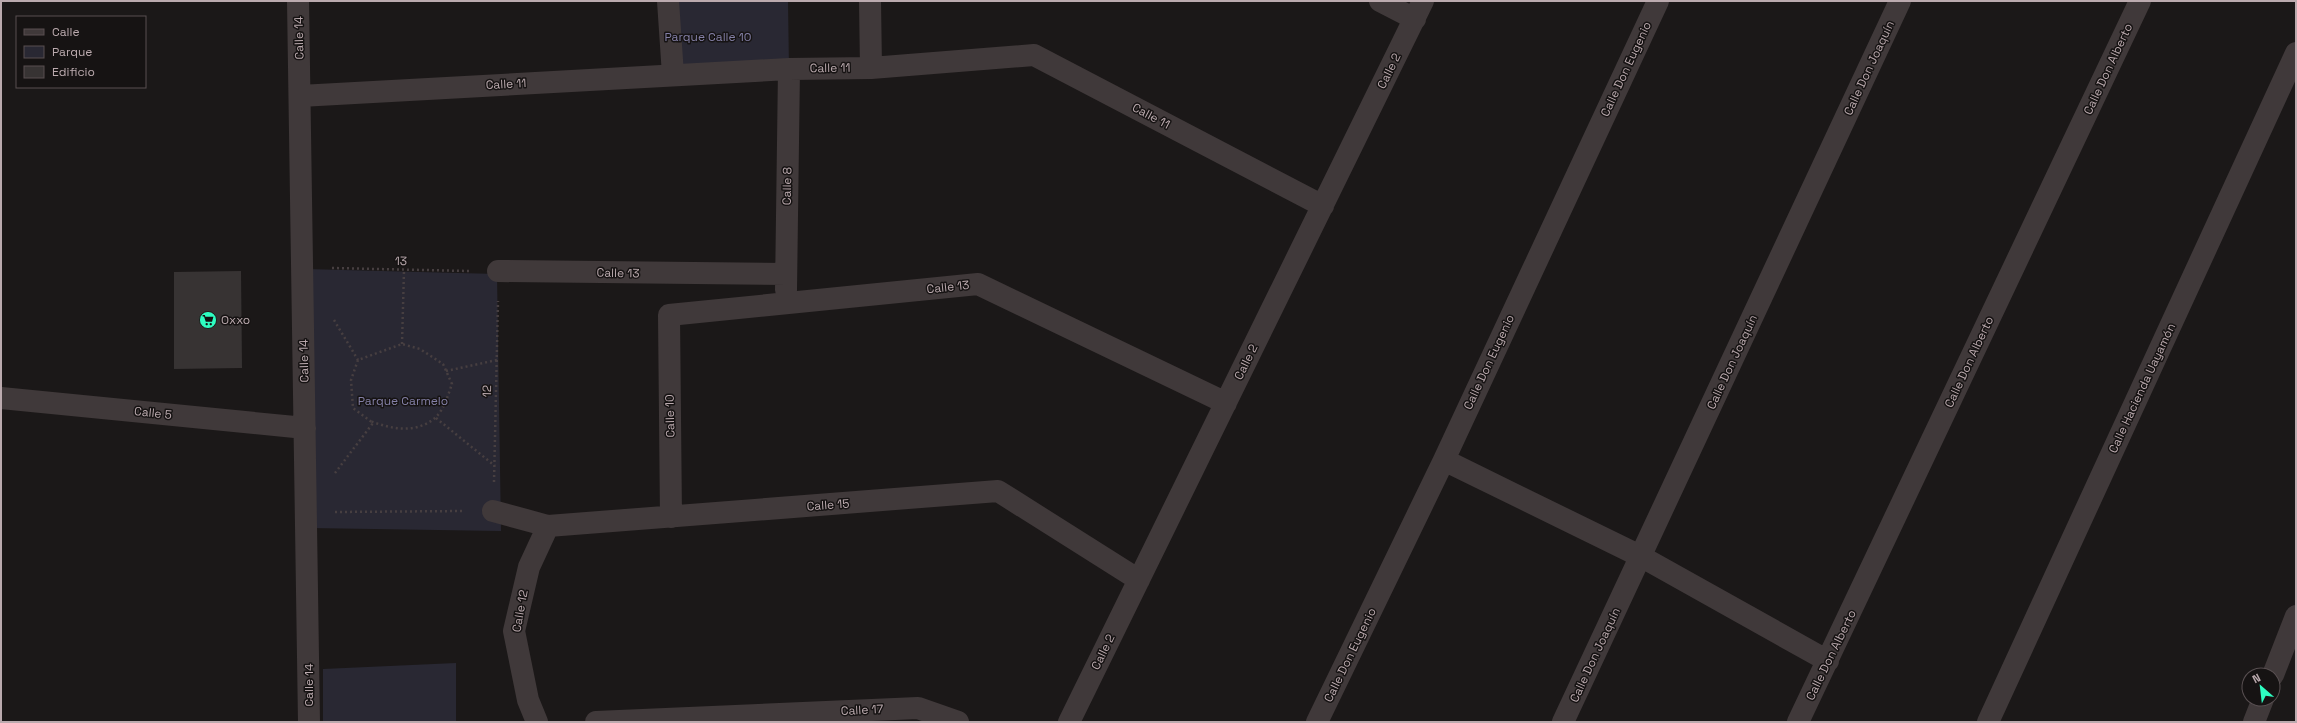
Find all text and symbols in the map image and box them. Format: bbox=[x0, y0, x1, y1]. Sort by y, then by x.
legend bbox=[16, 16, 146, 88]
street label: Calle 14 bbox=[291, 16, 307, 60]
street label: Calle Don Joaquín bbox=[1840, 18, 1898, 118]
street label: Calle Don Eugenio bbox=[1597, 19, 1655, 119]
street label: Calle Don Alberto bbox=[2080, 21, 2136, 117]
text: Calle bbox=[52, 24, 80, 40]
park label: Parque Calle 10 bbox=[665, 29, 751, 45]
text: Parque bbox=[52, 44, 92, 60]
street label: Calle 2 bbox=[1373, 50, 1405, 92]
street label: Calle 11 bbox=[810, 60, 850, 76]
text: Edificio bbox=[52, 64, 95, 80]
street label: Calle 11 bbox=[485, 75, 527, 93]
street label: Calle 11 bbox=[1129, 99, 1173, 133]
street label: Calle 8 bbox=[779, 167, 795, 205]
street label: 13 bbox=[395, 253, 407, 269]
street label: Calle 13 bbox=[596, 265, 640, 281]
street label: Calle 13 bbox=[926, 277, 970, 297]
supermarket icon: Oxxo bbox=[198, 310, 218, 330]
place label: Oxxo bbox=[221, 312, 250, 328]
street label: Calle Don Eugenio bbox=[1460, 312, 1518, 412]
street label: Calle Don Joaquín bbox=[1703, 312, 1761, 412]
street label: Calle Don Alberto bbox=[1941, 314, 1997, 410]
street label: Calle Hacienda Uayamón bbox=[2105, 320, 2179, 456]
street label: Calle 14 bbox=[296, 339, 312, 383]
street label: Calle 2 bbox=[1230, 341, 1262, 383]
street label: 12 bbox=[479, 385, 495, 397]
park label: Parque Carmelo bbox=[358, 393, 448, 409]
street label: Calle 10 bbox=[662, 394, 678, 438]
street label: Calle 5 bbox=[133, 403, 173, 423]
street label: Calle 15 bbox=[806, 496, 850, 514]
street label: Calle 12 bbox=[508, 588, 532, 634]
street label: Calle Don Eugenio bbox=[1320, 605, 1380, 705]
street label: Calle Don Joaquín bbox=[1566, 605, 1624, 705]
street label: Calle Don Alberto bbox=[1802, 607, 1860, 703]
street label: Calle 2 bbox=[1087, 631, 1119, 673]
street label: Calle 14 bbox=[301, 663, 317, 707]
north arrow bbox=[2241, 667, 2281, 707]
text: N bbox=[2250, 670, 2263, 686]
street label: Calle 17 bbox=[840, 701, 884, 719]

